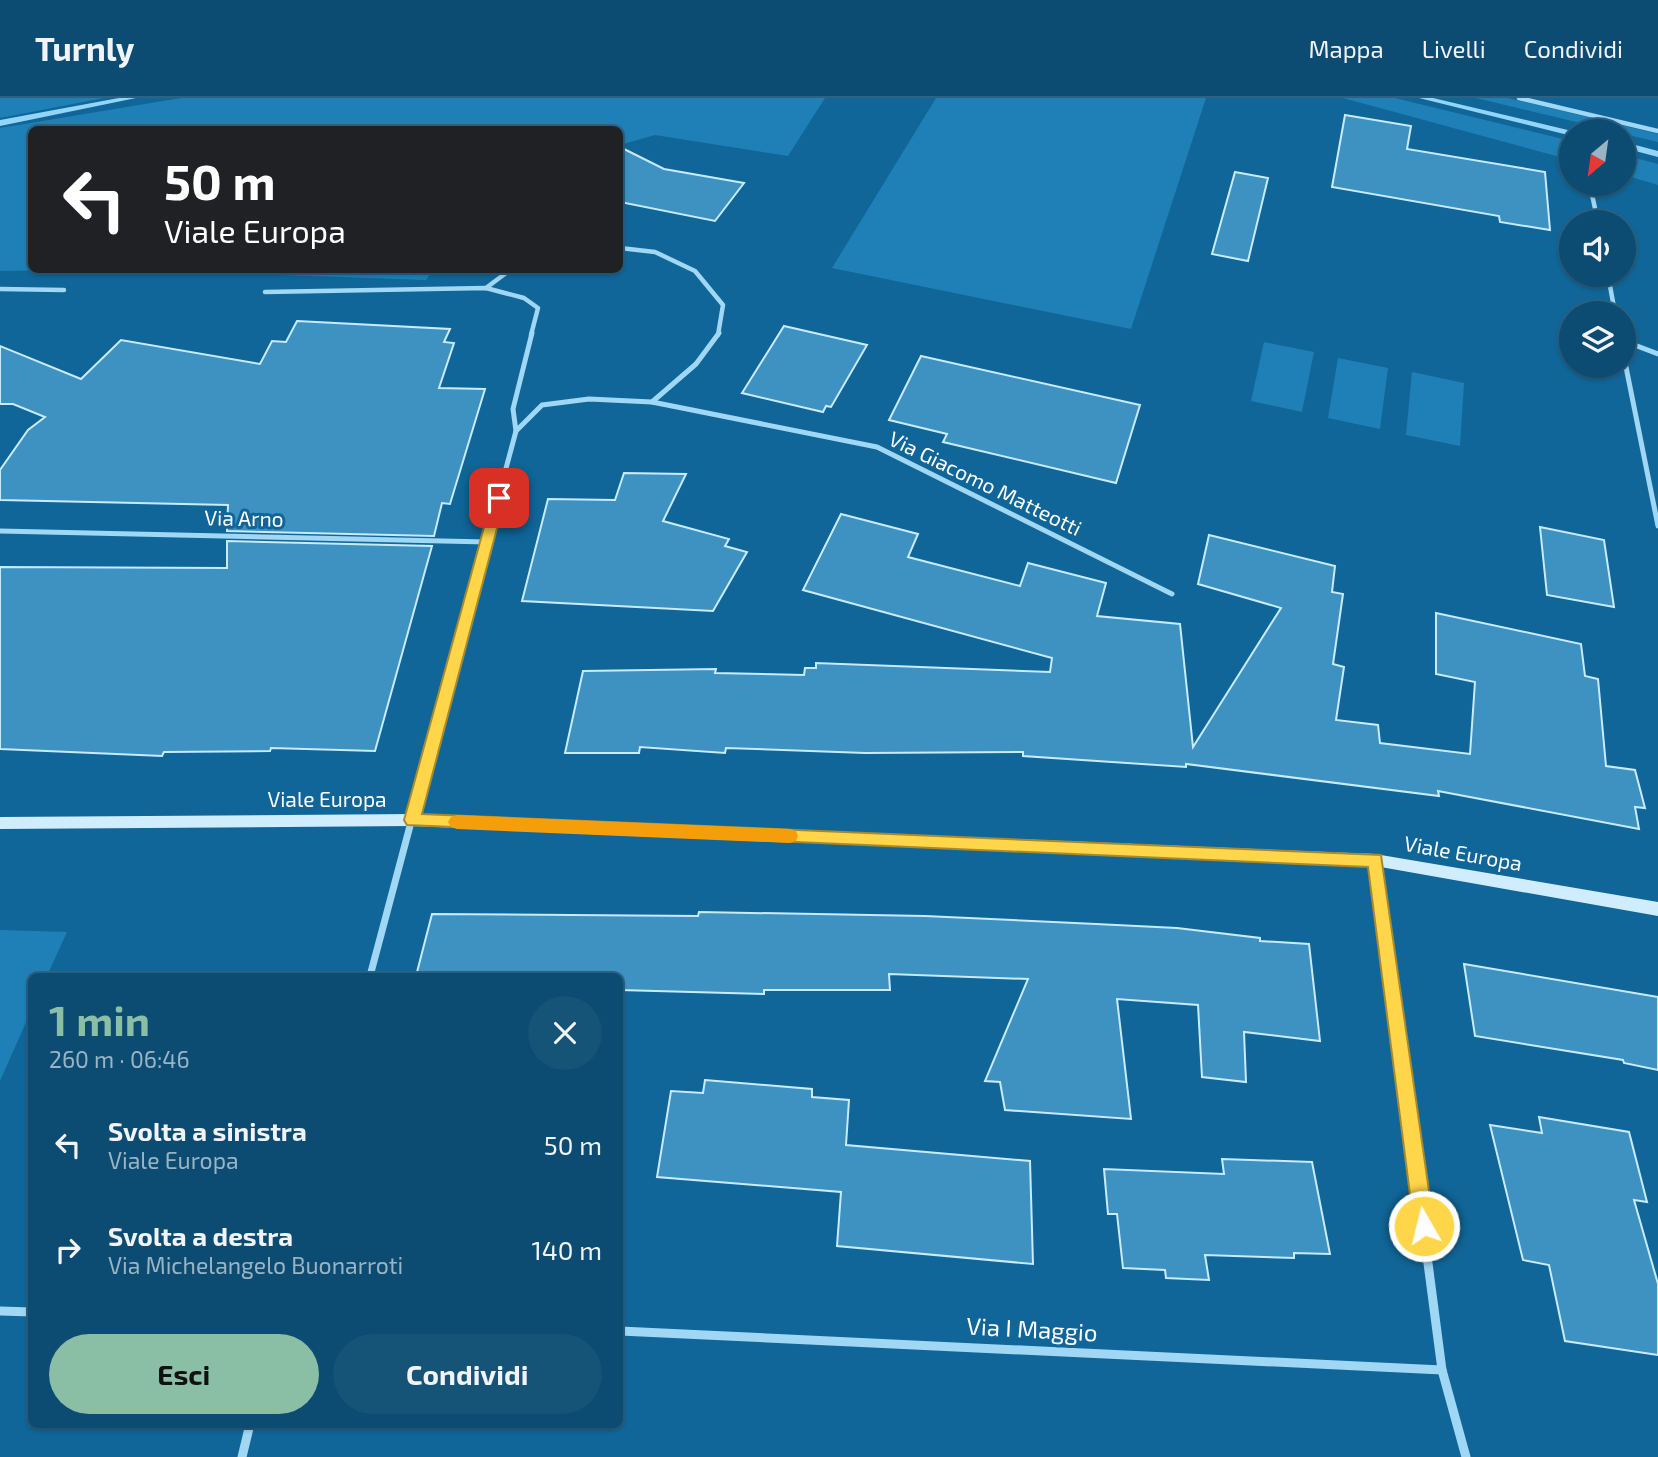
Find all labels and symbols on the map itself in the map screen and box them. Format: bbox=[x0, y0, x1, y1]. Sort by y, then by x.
north arrow bbox=[1559, 119, 1636, 196]
street label: Via Giacomo Matteotti bbox=[885, 425, 1086, 540]
pin bbox=[469, 468, 529, 528]
street label: Via Arno bbox=[204, 504, 284, 531]
street label: Viale Europa bbox=[267, 786, 387, 811]
street label: Viale Europa bbox=[1402, 830, 1524, 875]
position arrow bbox=[1387, 1189, 1461, 1263]
street label: Via I Maggio bbox=[966, 1311, 1098, 1346]

